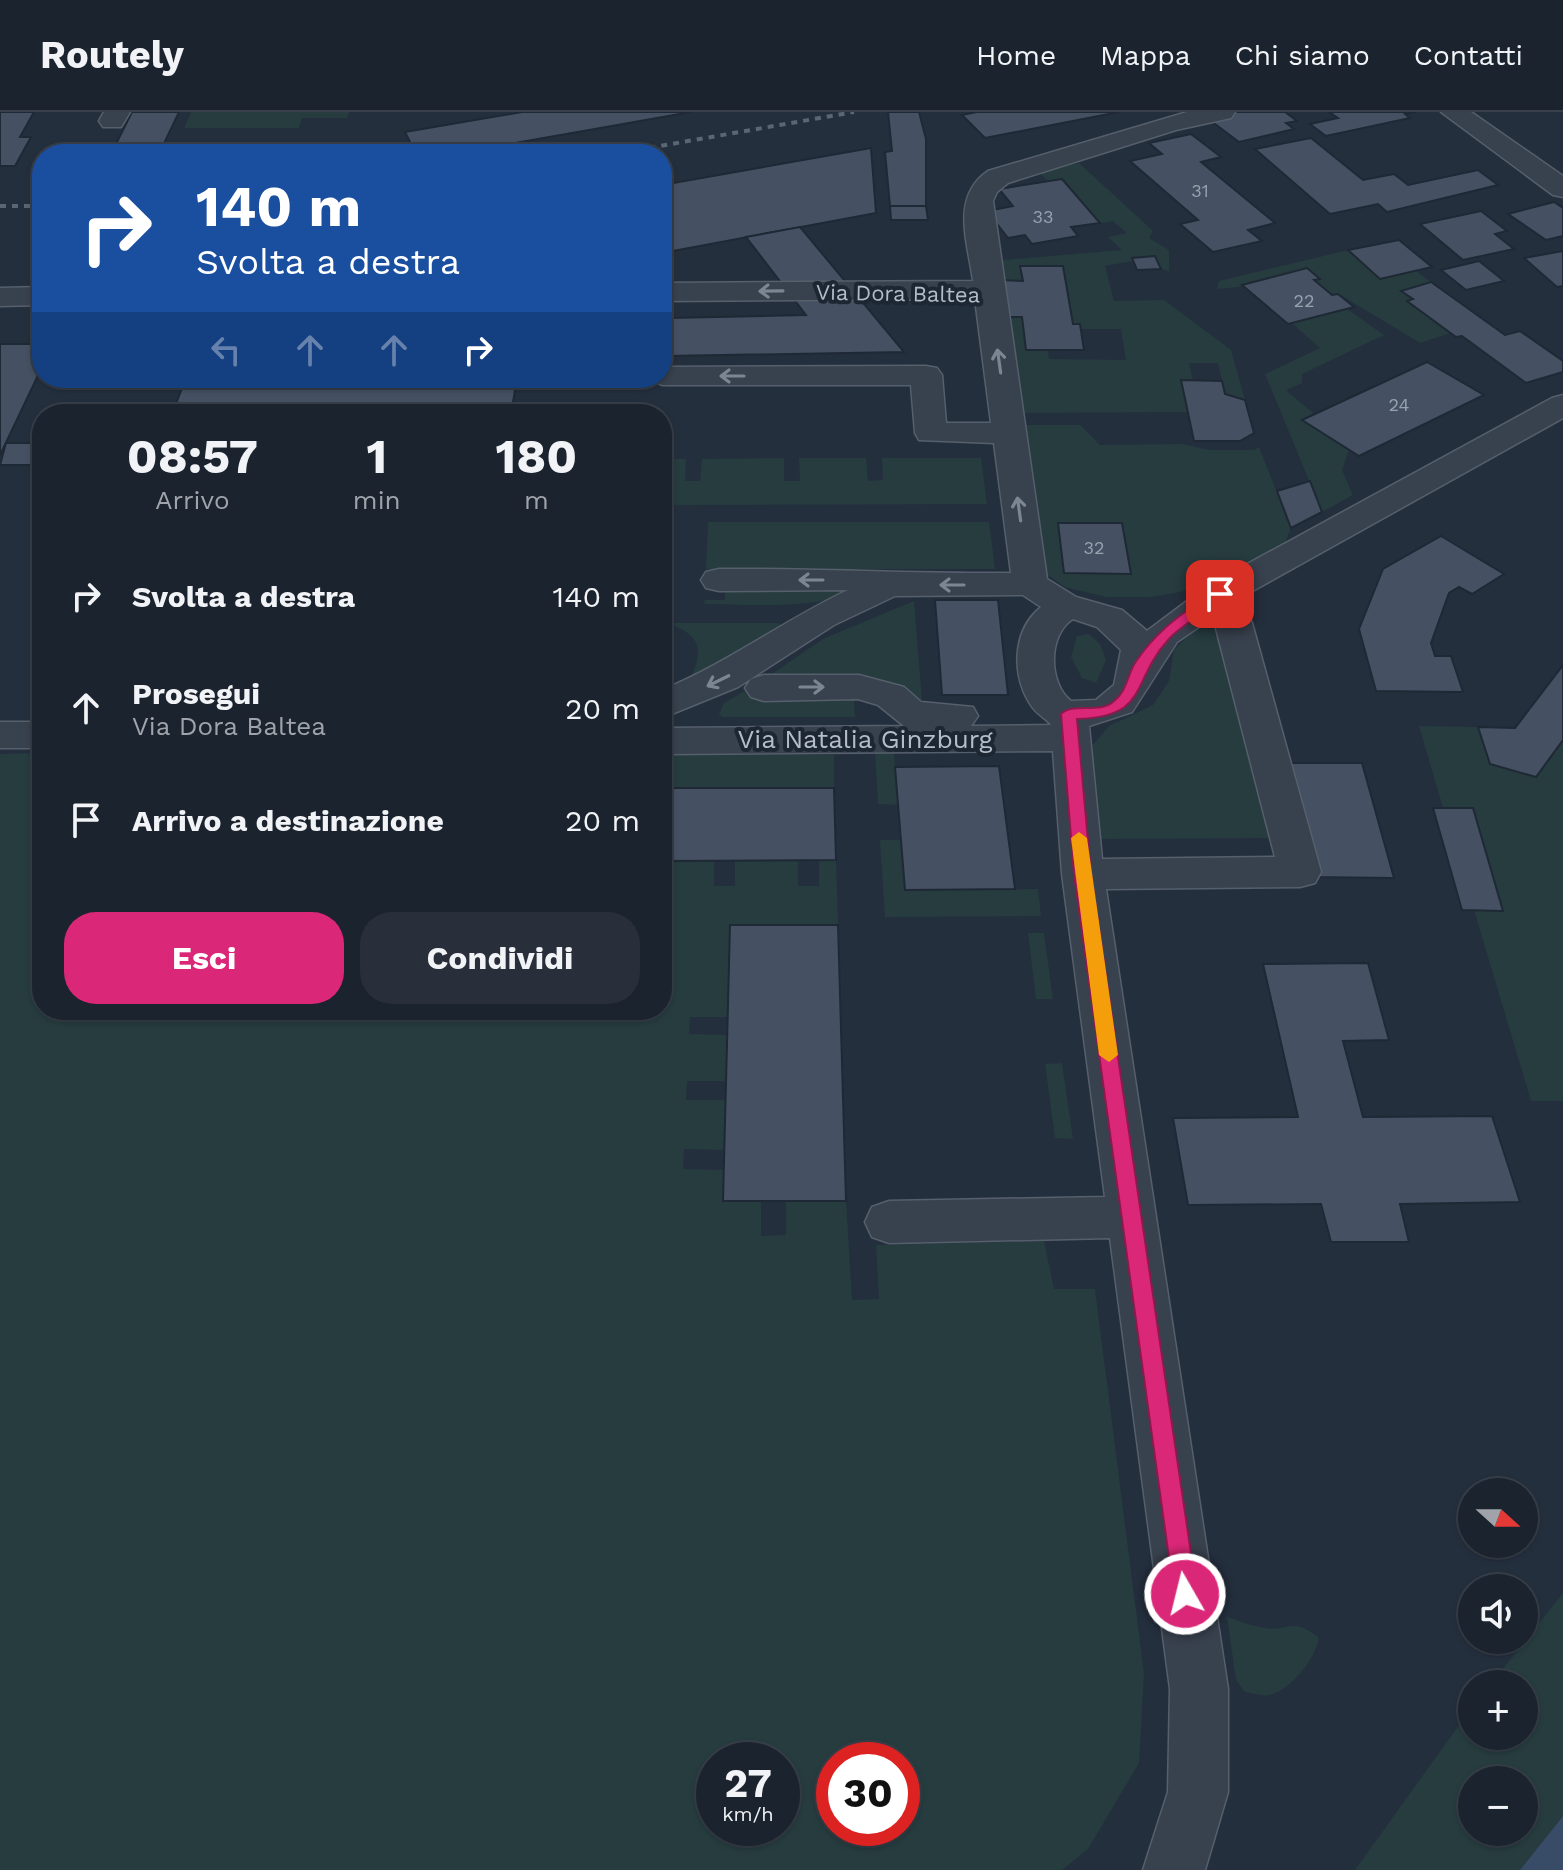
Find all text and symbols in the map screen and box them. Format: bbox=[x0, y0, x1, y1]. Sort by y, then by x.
text: Routely bbox=[40, 33, 184, 77]
text: Home bbox=[976, 39, 1056, 72]
text: Mappa bbox=[1100, 39, 1191, 72]
text: Chi siamo bbox=[1235, 39, 1370, 72]
text: Contatti bbox=[1414, 39, 1523, 72]
text: 140 m bbox=[196, 174, 361, 240]
icon: right bbox=[64, 176, 168, 280]
house number: 31 bbox=[1191, 180, 1209, 201]
house number: 33 bbox=[1033, 206, 1054, 227]
text: Svolta a destra bbox=[196, 241, 460, 283]
street label: Via Dora Baltea bbox=[816, 280, 980, 307]
one-way arrow bbox=[758, 283, 785, 299]
house number: 22 bbox=[1294, 290, 1315, 311]
icon: left bbox=[204, 328, 248, 372]
icon: ahead bbox=[288, 328, 332, 372]
icon: ahead bbox=[372, 328, 416, 372]
icon: right bbox=[456, 328, 500, 372]
one-way arrow bbox=[991, 349, 1006, 375]
one-way arrow bbox=[719, 368, 746, 384]
house number: 24 bbox=[1389, 394, 1409, 415]
text: 08:57 bbox=[127, 428, 258, 485]
text: 1 bbox=[366, 428, 387, 485]
text: 180 bbox=[495, 428, 577, 485]
text: Arrivo bbox=[155, 485, 230, 515]
text: min bbox=[353, 485, 401, 515]
text: m bbox=[524, 485, 549, 515]
one-way arrow bbox=[1012, 496, 1027, 523]
house number: 32 bbox=[1084, 537, 1105, 558]
pin bbox=[1186, 560, 1254, 628]
one-way arrow bbox=[798, 572, 825, 587]
icon: arrive bbox=[1198, 572, 1242, 616]
icon: right bbox=[64, 574, 108, 618]
one-way arrow bbox=[939, 577, 966, 593]
text: Svolta a destra bbox=[132, 579, 355, 614]
text: 140 m bbox=[552, 579, 640, 614]
one-way arrow bbox=[706, 674, 730, 689]
text: Prosegui bbox=[132, 676, 260, 711]
one-way arrow bbox=[798, 679, 825, 695]
icon: ahead bbox=[64, 686, 108, 730]
text: 20 m bbox=[565, 691, 640, 726]
text: Via Dora Baltea bbox=[132, 711, 326, 741]
street label: Via Natalia Ginzburg bbox=[737, 724, 993, 754]
icon: arrive bbox=[64, 798, 108, 842]
text: Arrivo a destinazione bbox=[132, 803, 444, 838]
text: 20 m bbox=[565, 803, 640, 838]
button: Esci bbox=[64, 912, 344, 1004]
button: Condividi bbox=[360, 912, 640, 1004]
north arrow bbox=[1458, 1478, 1538, 1558]
map controls bbox=[1458, 1478, 1538, 1846]
position arrow bbox=[1143, 1552, 1227, 1636]
button: sound bbox=[1458, 1574, 1538, 1654]
button: + bbox=[1458, 1670, 1538, 1750]
speed limit sign: 30 bbox=[816, 1742, 920, 1846]
text: 27 bbox=[724, 1760, 772, 1807]
button: − bbox=[1458, 1766, 1538, 1846]
text: km/h bbox=[722, 1802, 774, 1826]

